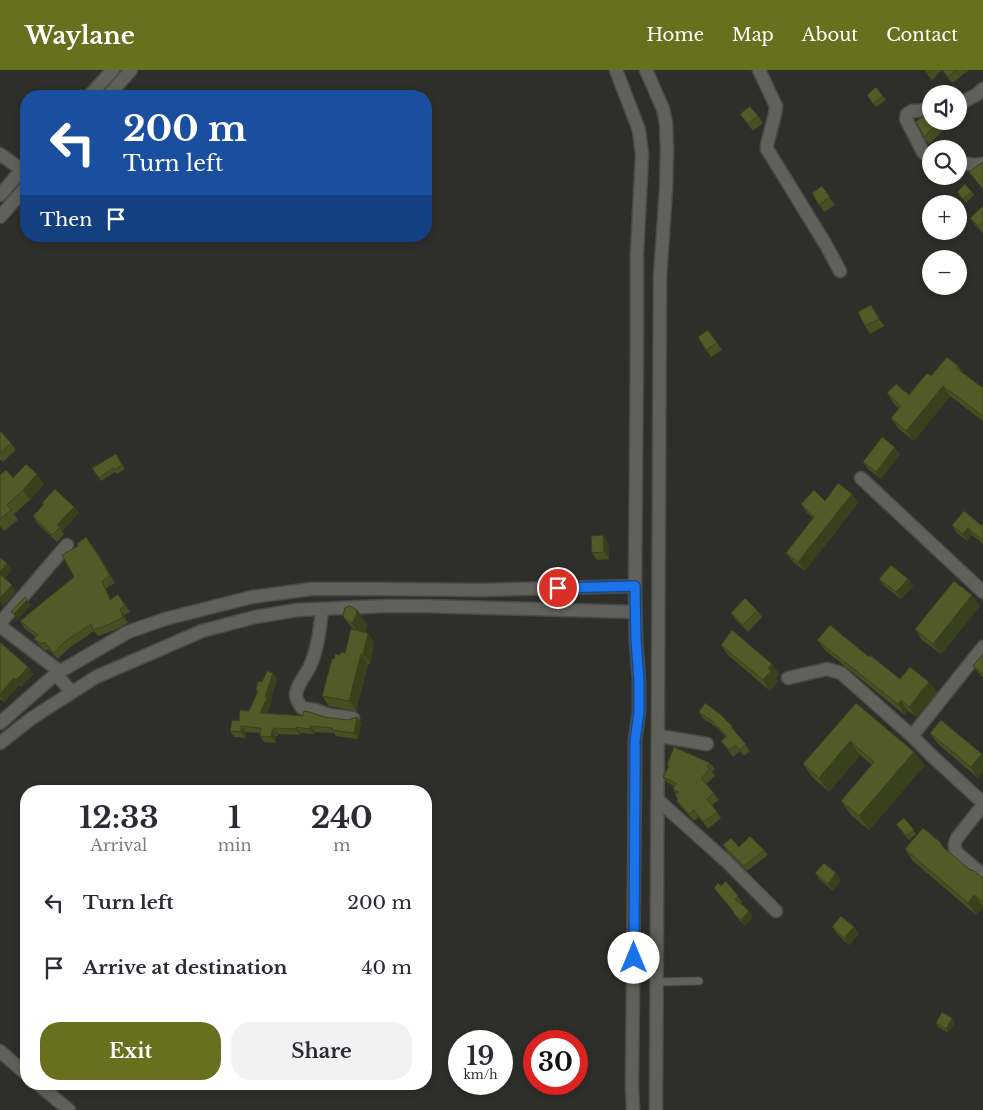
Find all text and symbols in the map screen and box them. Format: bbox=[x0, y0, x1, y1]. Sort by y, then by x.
text: Waylane bbox=[25, 21, 135, 50]
text: Home bbox=[646, 24, 704, 46]
text: Map bbox=[732, 24, 774, 46]
text: About bbox=[802, 24, 858, 46]
text: Contact bbox=[886, 24, 958, 46]
map controls bbox=[922, 85, 967, 295]
button: sound bbox=[922, 85, 967, 130]
text: 200 m bbox=[123, 107, 247, 150]
icon: left bbox=[40, 110, 105, 175]
button: search bbox=[922, 140, 967, 185]
text: Turn left bbox=[123, 150, 223, 177]
button: + bbox=[922, 195, 967, 240]
icon: arrive bbox=[102, 205, 130, 233]
text: Then bbox=[40, 208, 92, 231]
button: − bbox=[922, 250, 967, 295]
pin bbox=[537, 567, 579, 609]
icon: arrive bbox=[544, 574, 572, 602]
text: 12:33 bbox=[79, 799, 159, 836]
text: 1 bbox=[228, 799, 241, 836]
text: 240 bbox=[311, 799, 373, 836]
text: Arrival bbox=[91, 835, 147, 855]
text: min bbox=[218, 835, 251, 855]
text: m bbox=[333, 835, 350, 855]
icon: left bbox=[40, 889, 68, 917]
text: Turn left bbox=[83, 891, 174, 914]
text: 200 m bbox=[347, 891, 412, 914]
position arrow bbox=[607, 931, 659, 983]
icon: arrive bbox=[40, 954, 68, 982]
text: Arrive at destination bbox=[83, 956, 287, 979]
text: 40 m bbox=[361, 956, 412, 979]
button: Exit bbox=[40, 1022, 221, 1080]
button: Share bbox=[231, 1022, 412, 1080]
speed limit sign: 30 bbox=[523, 1030, 588, 1095]
text: 19 bbox=[467, 1041, 494, 1072]
text: km/h bbox=[463, 1067, 498, 1082]

